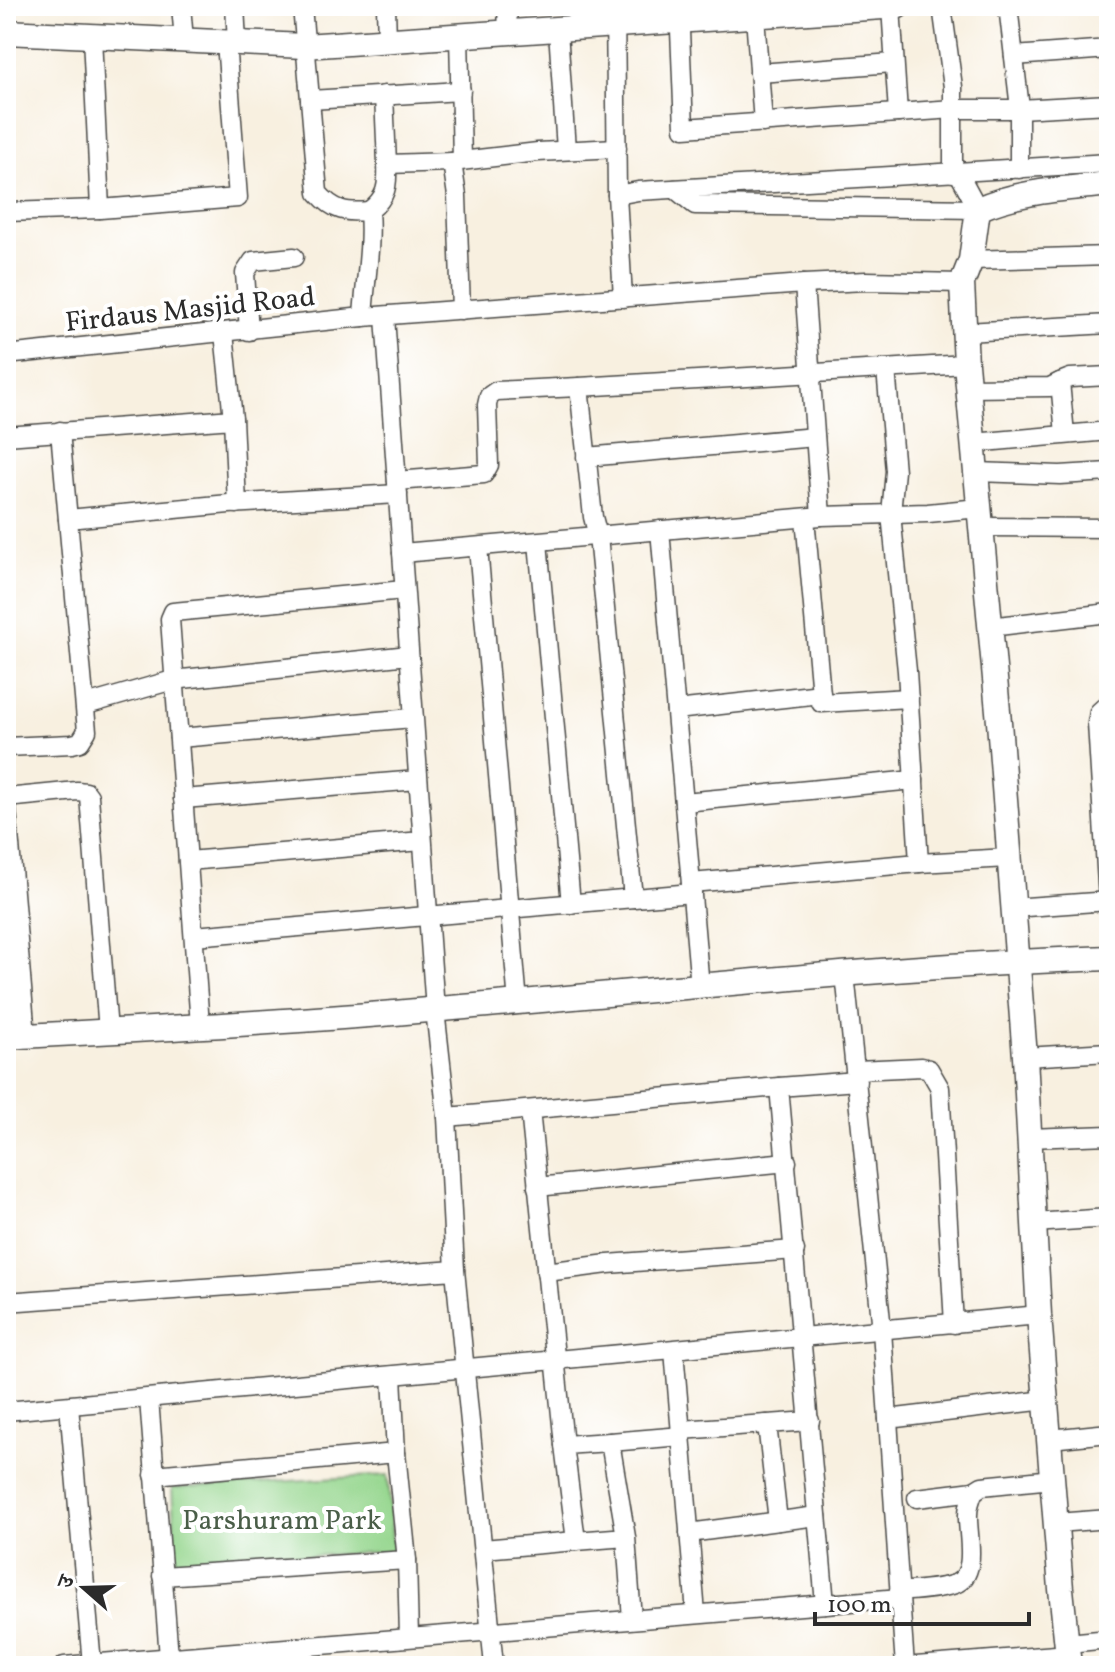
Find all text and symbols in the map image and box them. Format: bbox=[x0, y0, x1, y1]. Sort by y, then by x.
street label: Firdaus Masjid Road bbox=[63, 278, 317, 343]
park label: Parshuram Park bbox=[182, 1502, 382, 1541]
north arrow bbox=[44, 1548, 124, 1628]
text: उ bbox=[50, 1570, 85, 1594]
scale bar bbox=[815, 1576, 1029, 1626]
text: 100 m bbox=[827, 1589, 892, 1623]

